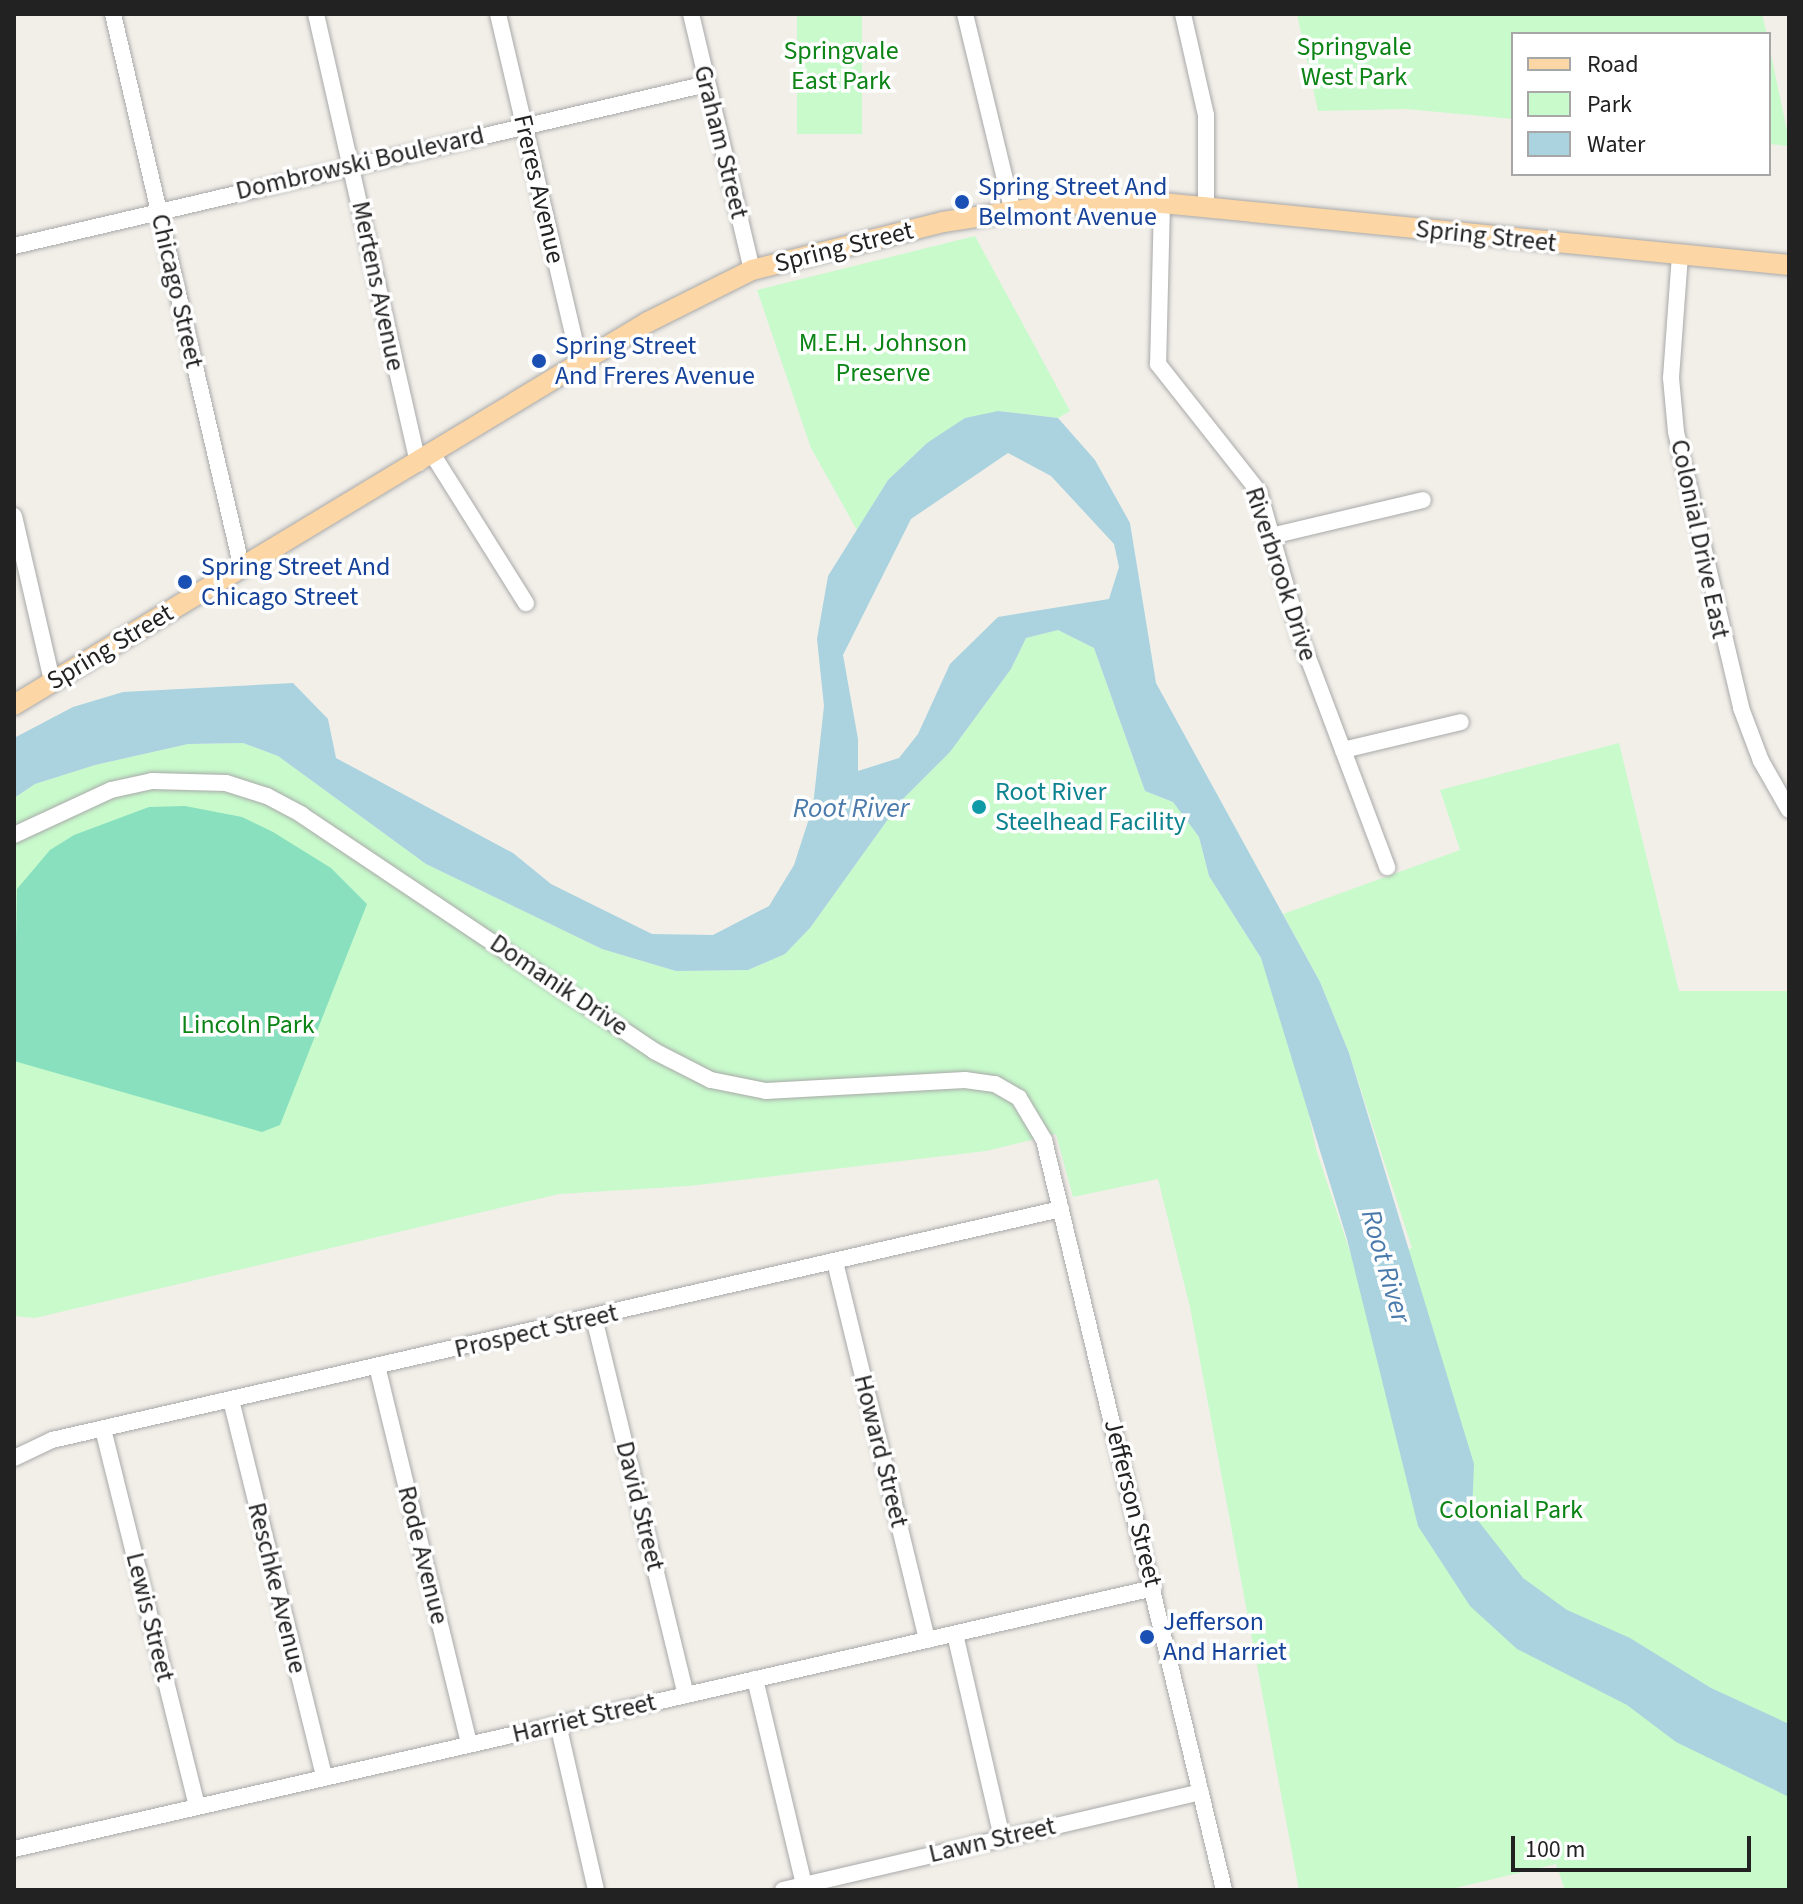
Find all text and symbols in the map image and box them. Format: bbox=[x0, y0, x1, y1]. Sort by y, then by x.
park label: Springvale West Park bbox=[1296, 31, 1412, 92]
legend bbox=[1511, 32, 1771, 176]
park label: Springvale East Park bbox=[783, 35, 899, 96]
text: Road bbox=[1587, 47, 1639, 82]
street label: Graham Street bbox=[687, 62, 755, 222]
text: Park bbox=[1587, 87, 1632, 122]
street label: Freres Avenue bbox=[507, 112, 571, 266]
street label: Dombrowski Boulevard bbox=[233, 119, 487, 207]
text: Water bbox=[1587, 127, 1645, 162]
place label: Spring Street And Belmont Avenue bbox=[978, 171, 1167, 232]
marker: Spring Street And Belmont Avenue bbox=[953, 193, 971, 211]
street label: Mertens Avenue bbox=[345, 198, 411, 374]
street label: Chicago Street bbox=[144, 211, 210, 371]
street label: Spring Street bbox=[1414, 213, 1558, 259]
street label: Spring Street bbox=[772, 215, 916, 279]
park label: M.E.H. Johnson Preserve bbox=[799, 327, 967, 388]
place label: Spring Street And Freres Avenue bbox=[555, 330, 755, 392]
marker: Spring Street And Freres Avenue bbox=[530, 352, 548, 370]
street label: Colonial Drive East bbox=[1664, 437, 1736, 641]
street label: Riverbrook Drive bbox=[1238, 483, 1324, 665]
place label: Spring Street And Chicago Street bbox=[201, 551, 390, 612]
marker: Spring Street And Chicago Street bbox=[176, 573, 194, 591]
street label: Spring Street bbox=[41, 597, 179, 697]
place label: Root River Steelhead Facility bbox=[995, 776, 1186, 838]
water label: Root River bbox=[793, 791, 909, 825]
marker: Root River Steelhead Facility bbox=[970, 798, 988, 816]
street label: Domanik Drive bbox=[484, 927, 634, 1043]
park label: Lincoln Park bbox=[181, 1009, 315, 1041]
water label: Root River bbox=[1354, 1205, 1418, 1327]
street label: Prospect Street bbox=[451, 1297, 621, 1365]
street label: Howard Street bbox=[847, 1372, 915, 1530]
street label: Jefferson Street bbox=[1097, 1416, 1169, 1590]
street label: David Street bbox=[609, 1438, 671, 1574]
street label: Rode Avenue bbox=[391, 1483, 455, 1627]
park label: Colonial Park bbox=[1439, 1494, 1583, 1526]
street label: Reschke Avenue bbox=[241, 1499, 313, 1677]
street label: Lewis Street bbox=[119, 1549, 181, 1685]
place label: Jefferson And Harriet bbox=[1163, 1606, 1287, 1668]
marker: Jefferson And Harriet bbox=[1138, 1628, 1156, 1646]
street label: Harriet Street bbox=[509, 1686, 659, 1750]
street label: Lawn Street bbox=[926, 1810, 1058, 1870]
scale bar bbox=[1515, 1820, 1755, 1870]
text: 100 m bbox=[1525, 1832, 1585, 1867]

